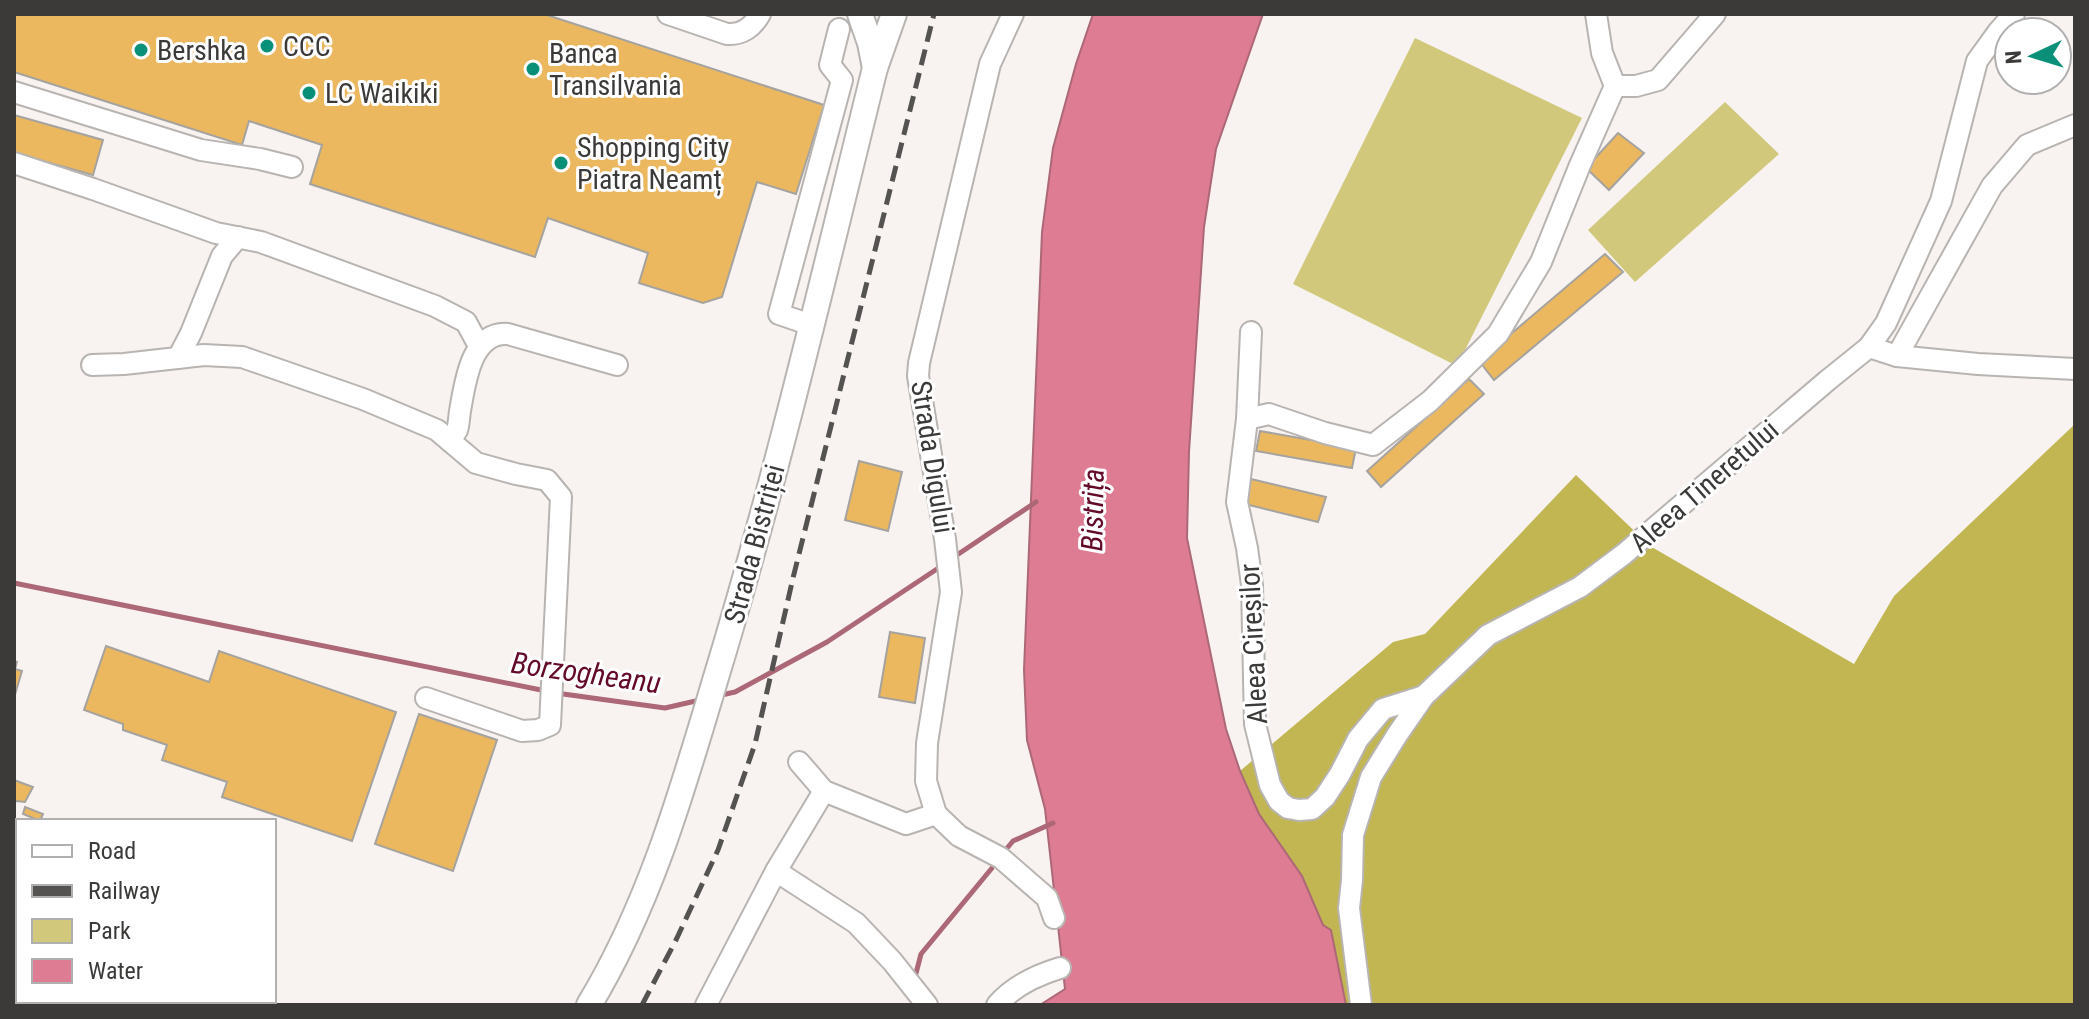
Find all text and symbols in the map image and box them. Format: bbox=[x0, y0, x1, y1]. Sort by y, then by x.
north arrow bbox=[1993, 16, 2073, 96]
place label: CCC bbox=[283, 30, 331, 63]
place label: Bershka bbox=[157, 34, 246, 67]
marker: CCC bbox=[258, 37, 276, 55]
place label: Banca Transilvania bbox=[549, 37, 682, 102]
marker: Bershka bbox=[132, 41, 150, 59]
text: N bbox=[2001, 50, 2026, 65]
marker: Banca Transilvania bbox=[524, 60, 542, 78]
place label: LC Waikiki bbox=[325, 77, 439, 110]
marker: LC Waikiki bbox=[300, 84, 318, 102]
place label: Shopping City Piatra Neamț bbox=[577, 131, 730, 196]
marker: Shopping City Piatra Neamț bbox=[552, 154, 570, 172]
street label: Strada Digului bbox=[904, 378, 961, 536]
street label: Aleea Tineretului bbox=[1624, 413, 1785, 560]
street label: Strada Bistriței bbox=[717, 461, 792, 627]
water label: Bistrița bbox=[1074, 468, 1112, 552]
street label: Aleea Cireșilor bbox=[1233, 563, 1274, 725]
water label: Borzogheanu bbox=[509, 645, 663, 700]
legend bbox=[16, 819, 276, 1003]
text: Road bbox=[88, 837, 136, 865]
text: Railway bbox=[88, 877, 160, 905]
text: Park bbox=[88, 917, 131, 945]
text: Water bbox=[88, 957, 143, 985]

